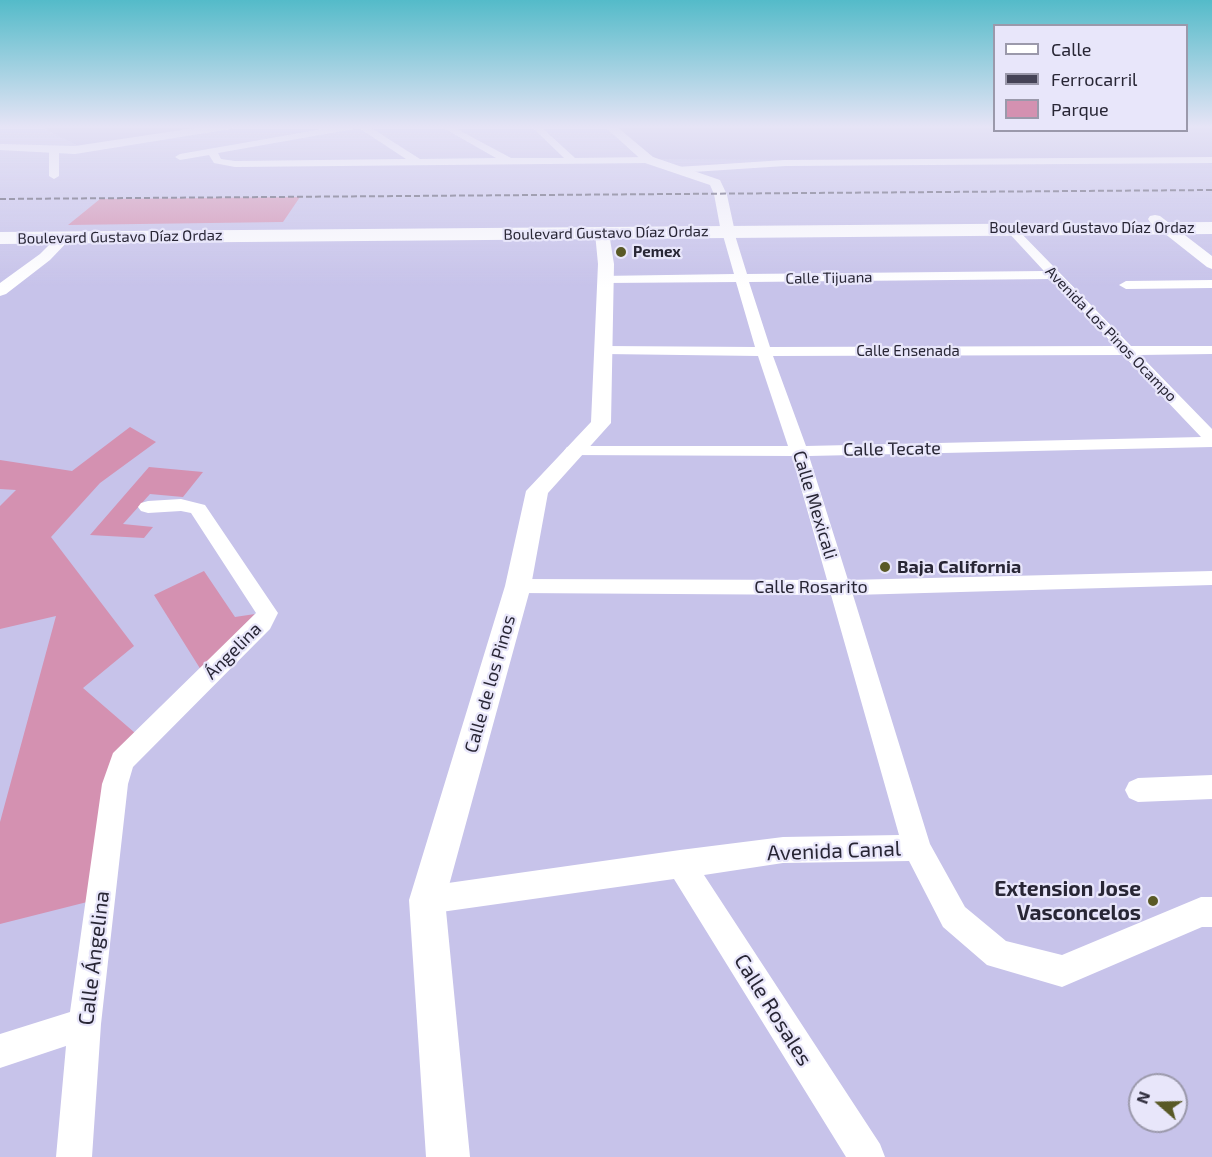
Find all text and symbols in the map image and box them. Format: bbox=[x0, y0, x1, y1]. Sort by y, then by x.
legend bbox=[993, 24, 1188, 132]
text: Calle bbox=[1051, 38, 1092, 60]
text: Ferrocarril bbox=[1051, 68, 1137, 90]
text: Parque bbox=[1051, 98, 1109, 120]
street label: Boulevard Gustavo Díaz Ordaz bbox=[989, 219, 1195, 237]
street label: Boulevard Gustavo Díaz Ordaz bbox=[503, 222, 709, 244]
street label: Boulevard Gustavo Díaz Ordaz bbox=[17, 226, 223, 248]
place label: Pemex bbox=[633, 243, 681, 261]
marker: Pemex bbox=[614, 245, 628, 259]
street label: Avenida Los Pinos Ocampo bbox=[1042, 262, 1180, 406]
street label: Calle Tijuana bbox=[785, 268, 873, 288]
street label: Calle Ensenada bbox=[856, 342, 960, 360]
street label: Calle Tecate bbox=[843, 437, 941, 461]
street label: Calle Mexicali bbox=[788, 448, 842, 562]
place label: Baja California bbox=[897, 556, 1021, 578]
marker: Baja California bbox=[878, 560, 892, 574]
street label: Calle Rosarito bbox=[754, 576, 868, 598]
street label: Calle de los Pinos bbox=[460, 613, 520, 755]
street label: Ángelina bbox=[200, 618, 266, 684]
street label: Avenida Canal bbox=[767, 836, 901, 866]
place label: Extension Jose Vasconcelos bbox=[994, 876, 1141, 926]
street label: Calle Ángelina bbox=[73, 889, 115, 1027]
marker: Extension Jose Vasconcelos bbox=[1146, 894, 1160, 908]
street label: Calle Rosales bbox=[729, 949, 817, 1071]
north arrow bbox=[1128, 1073, 1188, 1133]
text: N bbox=[1132, 1089, 1153, 1106]

